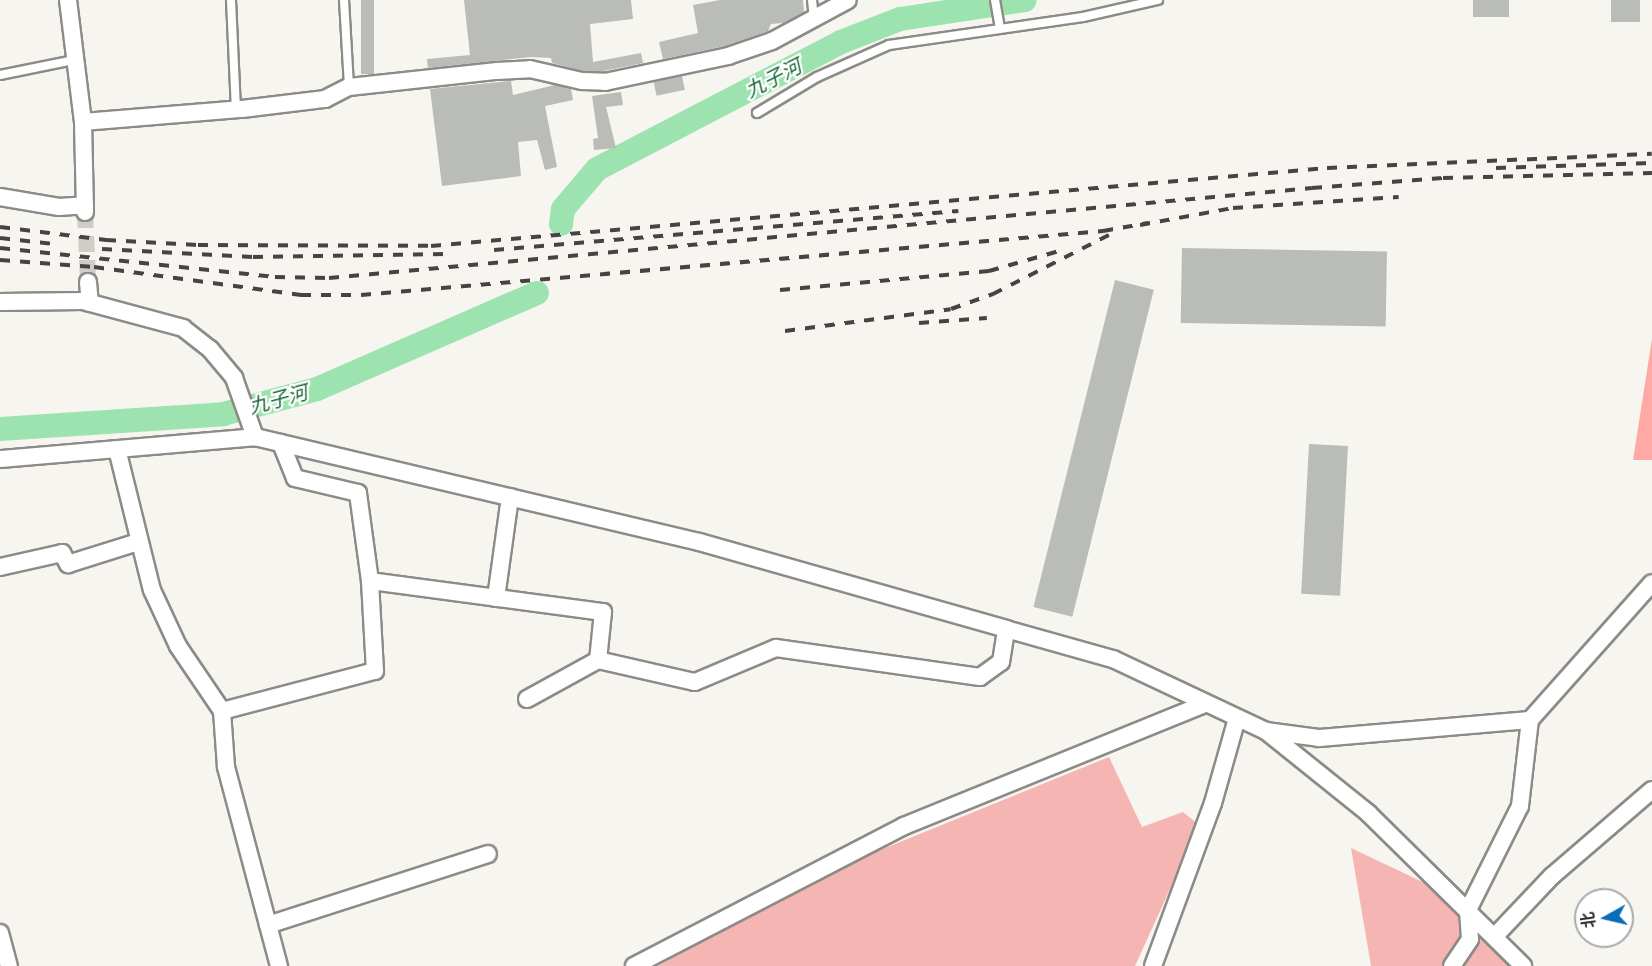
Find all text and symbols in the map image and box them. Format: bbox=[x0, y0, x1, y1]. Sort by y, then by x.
water label: 九子河 bbox=[741, 54, 805, 102]
water label: 九子河 bbox=[246, 380, 310, 418]
north arrow bbox=[1574, 888, 1634, 948]
text: 北 bbox=[1576, 911, 1600, 930]

